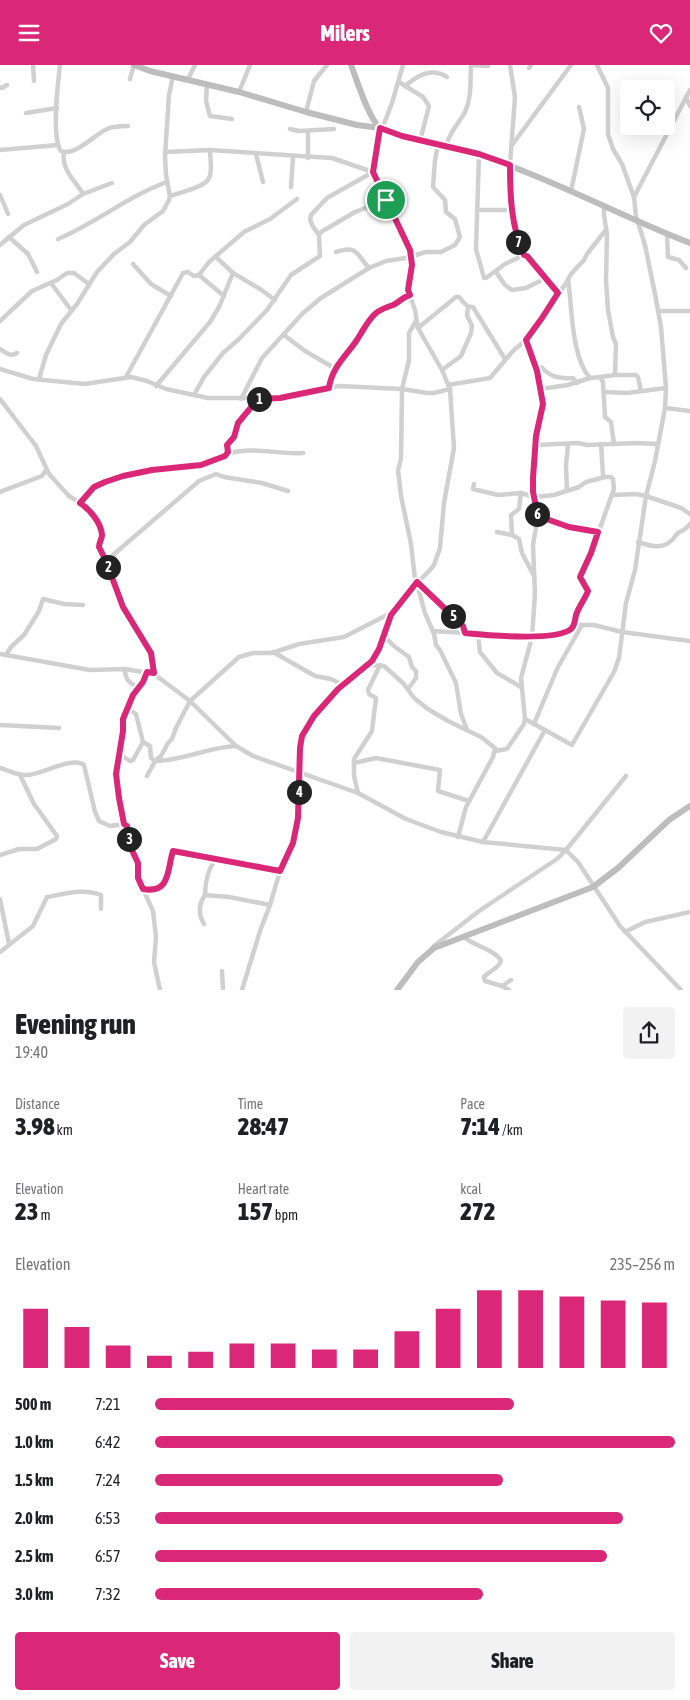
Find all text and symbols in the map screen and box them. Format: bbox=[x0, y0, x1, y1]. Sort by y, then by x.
icon: menu bbox=[15, 19, 43, 47]
icon: heart bbox=[647, 19, 675, 47]
text: Milers bbox=[320, 20, 370, 46]
map controls bbox=[620, 80, 675, 135]
button: locate bbox=[620, 80, 675, 135]
pin bbox=[365, 179, 407, 221]
icon: arrive bbox=[372, 186, 400, 214]
pin: 7 bbox=[506, 229, 530, 255]
text: 7 bbox=[515, 234, 522, 250]
pin: 1 bbox=[246, 387, 272, 411]
text: 1 bbox=[256, 391, 263, 407]
pin: 6 bbox=[524, 501, 550, 527]
text: 6 bbox=[534, 506, 541, 522]
pin: 2 bbox=[96, 555, 120, 579]
text: 2 bbox=[105, 559, 112, 575]
pin: 5 bbox=[440, 603, 466, 629]
text: 5 bbox=[450, 608, 457, 624]
pin: 4 bbox=[286, 779, 312, 805]
text: 4 bbox=[296, 784, 303, 800]
pin: 3 bbox=[116, 827, 142, 851]
text: 3 bbox=[126, 831, 133, 847]
button: share bbox=[623, 1007, 675, 1059]
text: Evening run bbox=[15, 1008, 136, 1040]
text: 19:40 bbox=[15, 1043, 48, 1061]
text: Distance bbox=[15, 1096, 60, 1112]
text: Time bbox=[238, 1096, 263, 1112]
text: Pace bbox=[460, 1096, 485, 1112]
text: 3.98 bbox=[15, 1112, 55, 1140]
text: 28:47 bbox=[238, 1112, 289, 1140]
text: 7:14 bbox=[460, 1112, 500, 1140]
text: km bbox=[55, 1122, 73, 1138]
text: /km bbox=[500, 1122, 523, 1138]
text: Elevation bbox=[15, 1181, 64, 1197]
text: Heart rate bbox=[238, 1181, 289, 1197]
text: kcal bbox=[460, 1181, 482, 1197]
text: 23 bbox=[15, 1197, 39, 1225]
text: 157 bbox=[238, 1197, 273, 1225]
text: 272 bbox=[460, 1197, 496, 1225]
text: m bbox=[39, 1207, 51, 1223]
text: bpm bbox=[273, 1207, 298, 1223]
text: Elevation bbox=[15, 1255, 70, 1273]
text: 235–256 m bbox=[610, 1255, 675, 1273]
text: 500 m bbox=[15, 1395, 51, 1413]
text: 7:21 bbox=[95, 1395, 120, 1413]
text: 1.0 km bbox=[15, 1433, 54, 1451]
text: 6:42 bbox=[95, 1433, 120, 1451]
text: 1.5 km bbox=[15, 1471, 54, 1489]
text: 7:24 bbox=[95, 1471, 120, 1489]
text: 2.0 km bbox=[15, 1509, 54, 1527]
text: 6:53 bbox=[95, 1509, 120, 1527]
text: 2.5 km bbox=[15, 1547, 54, 1565]
text: 6:57 bbox=[95, 1547, 120, 1565]
text: 3.0 km bbox=[15, 1585, 54, 1603]
text: 7:32 bbox=[95, 1585, 120, 1603]
button: Save bbox=[15, 1632, 340, 1690]
button: Share bbox=[350, 1632, 675, 1690]

